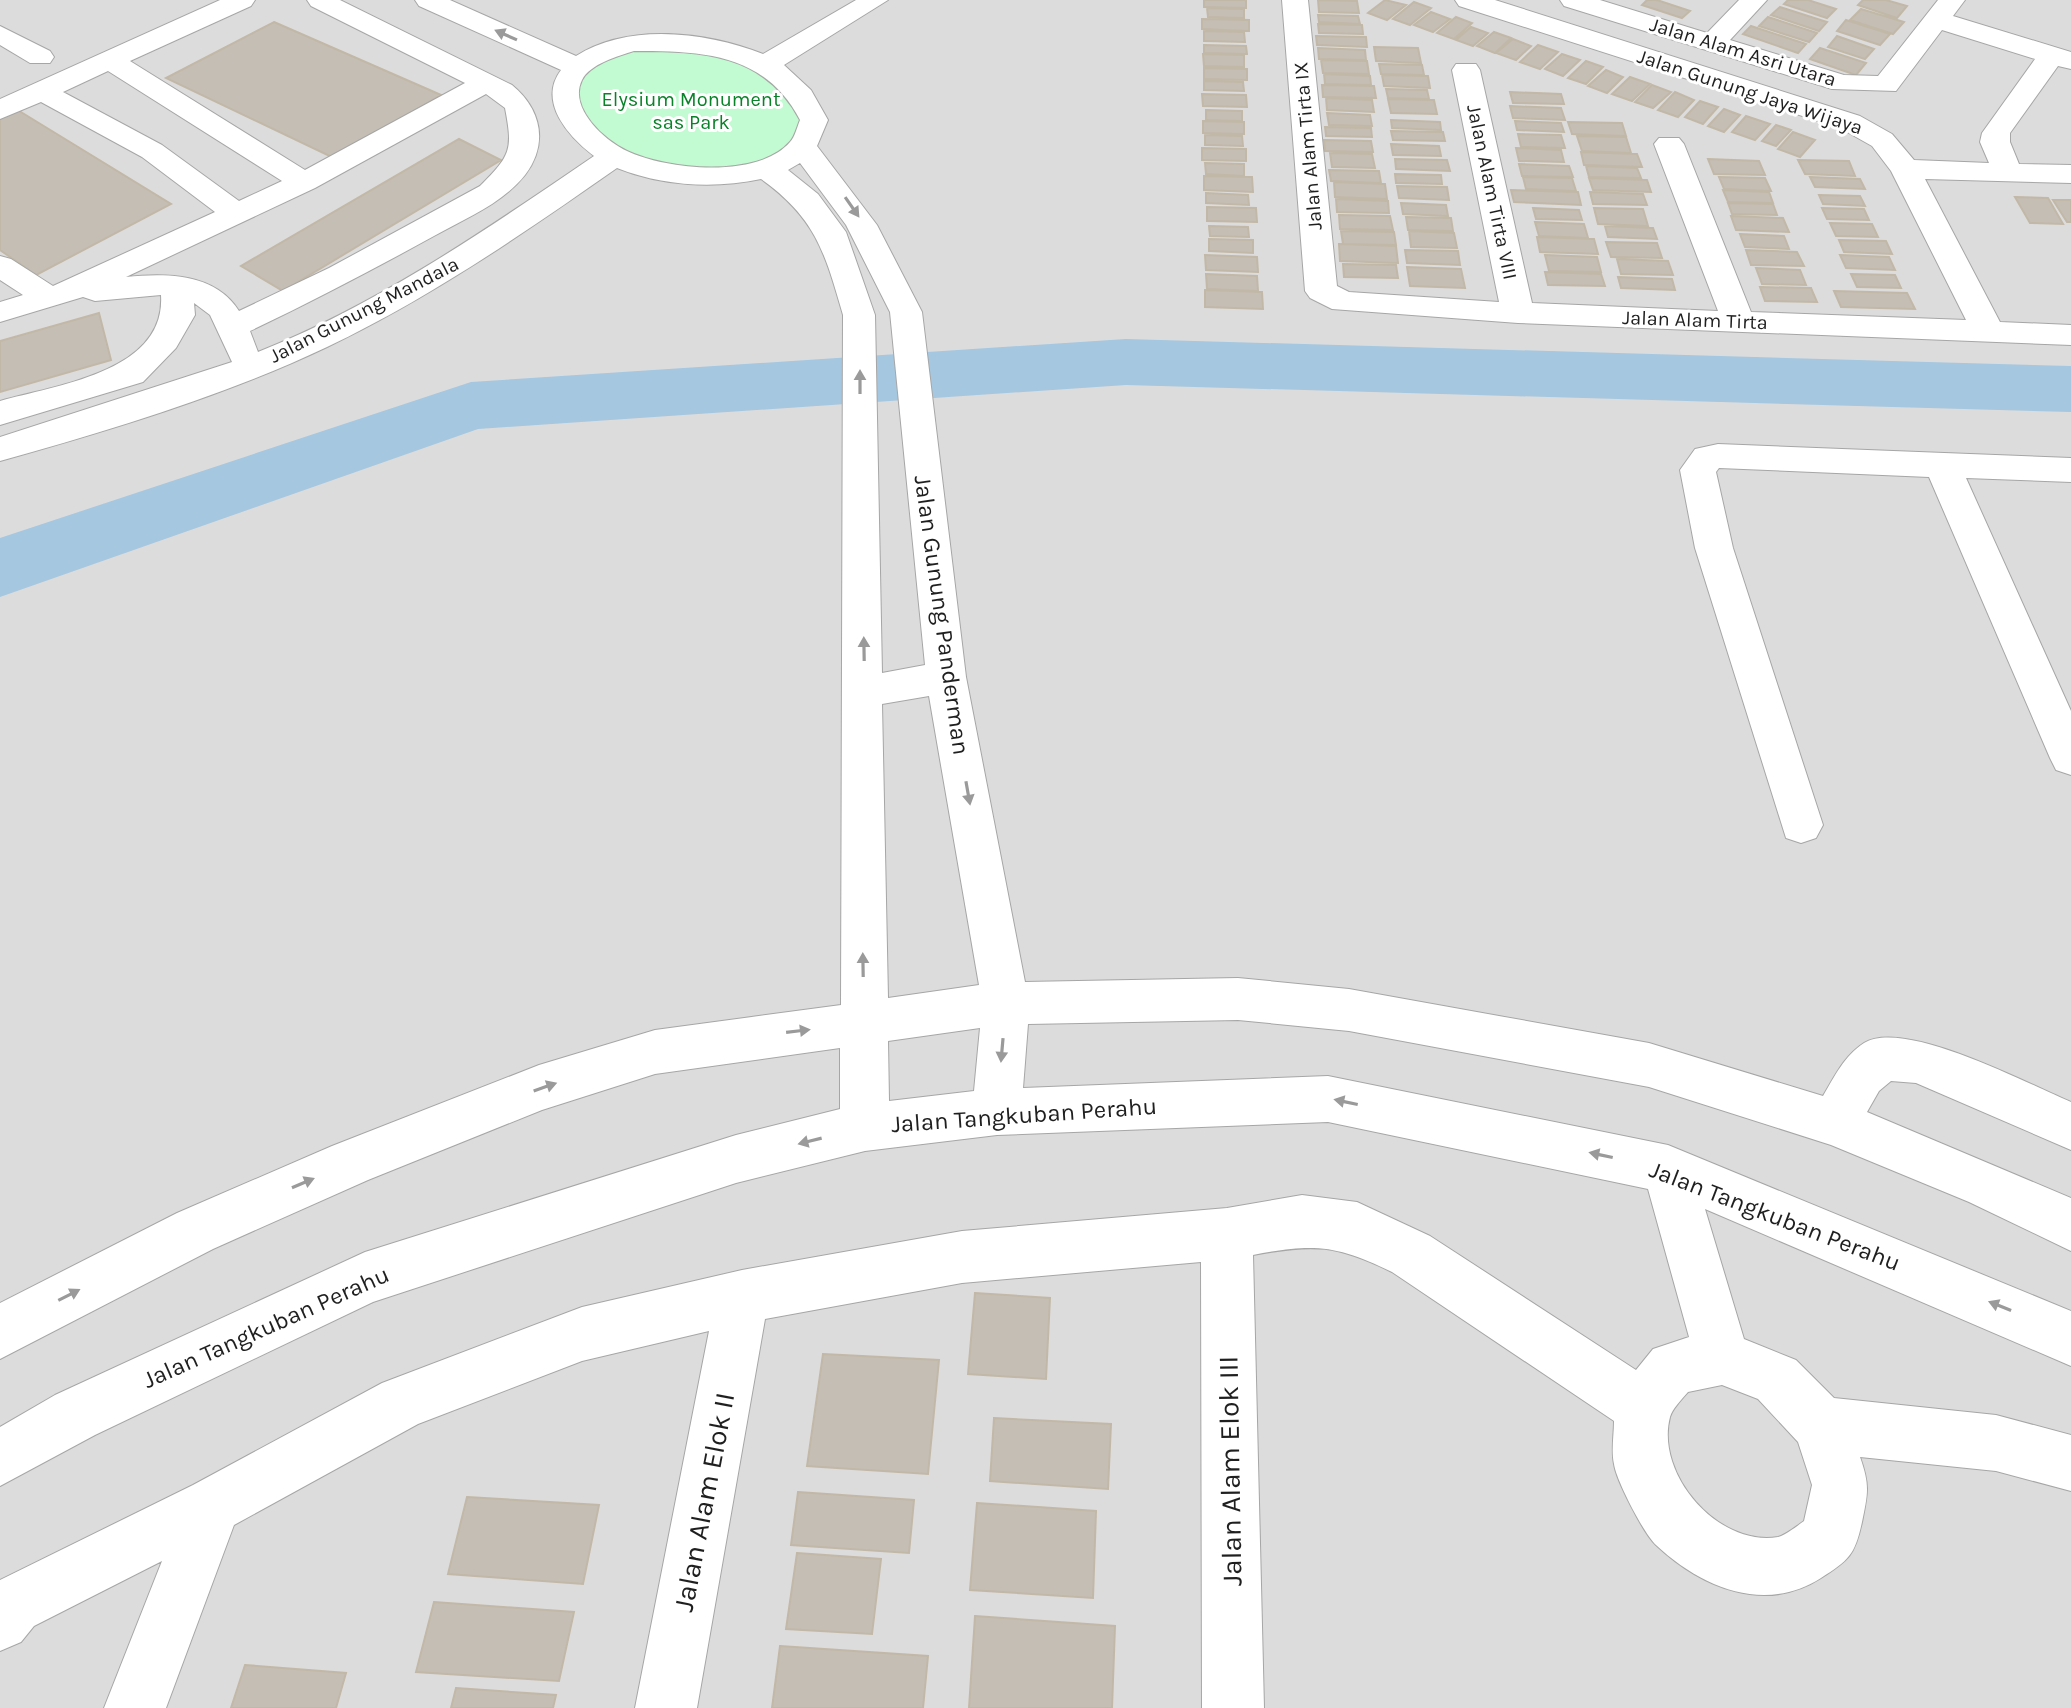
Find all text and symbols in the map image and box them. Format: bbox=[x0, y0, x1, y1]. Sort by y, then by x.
street label: Jalan Alam Asri Utara bbox=[1647, 13, 1839, 91]
one-way arrow bbox=[494, 28, 518, 42]
street label: Jalan Gunung Jaya Wijaya bbox=[1635, 45, 1865, 139]
street label: Jalan Alam Tirta IX bbox=[1289, 61, 1327, 231]
park label: Elysium Monument sas Park bbox=[602, 88, 781, 134]
street label: Jalan Alam Tirta VIII bbox=[1462, 102, 1522, 282]
one-way arrow bbox=[844, 196, 859, 217]
street label: Jalan Gunung Mandala bbox=[266, 252, 462, 368]
street label: Jalan Alam Tirta bbox=[1622, 306, 1768, 334]
one-way arrow bbox=[854, 369, 866, 394]
street label: Jalan Gunung Panderman bbox=[909, 473, 975, 757]
one-way arrow bbox=[857, 636, 870, 661]
one-way arrow bbox=[962, 781, 974, 806]
one-way arrow bbox=[857, 952, 869, 977]
one-way arrow bbox=[786, 1025, 811, 1038]
one-way arrow bbox=[995, 1038, 1008, 1063]
one-way arrow bbox=[533, 1080, 557, 1092]
street label: Jalan Tangkuban Perahu bbox=[890, 1092, 1158, 1138]
one-way arrow bbox=[1334, 1095, 1359, 1108]
one-way arrow bbox=[797, 1135, 822, 1147]
one-way arrow bbox=[1588, 1148, 1613, 1161]
street label: Jalan Tangkuban Perahu bbox=[1646, 1155, 1904, 1277]
one-way arrow bbox=[291, 1177, 315, 1190]
street label: Jalan Tangkuban Perahu bbox=[139, 1260, 393, 1394]
one-way arrow bbox=[57, 1289, 80, 1302]
one-way arrow bbox=[1988, 1299, 2012, 1312]
street label: Jalan Alam Elok III bbox=[1211, 1355, 1249, 1587]
street label: Jalan Alam Elok II bbox=[667, 1390, 741, 1614]

